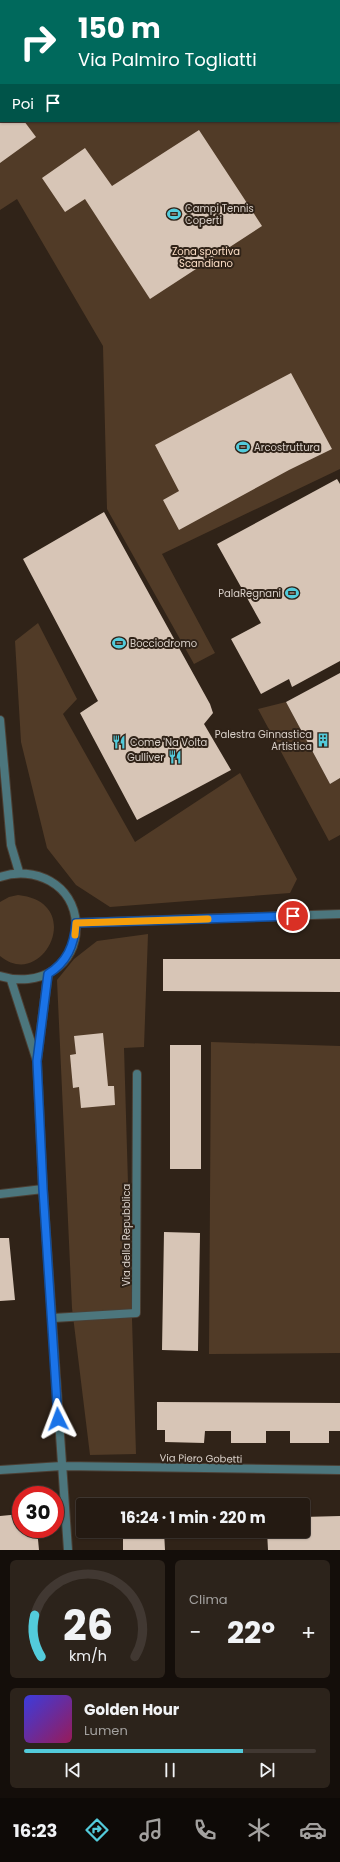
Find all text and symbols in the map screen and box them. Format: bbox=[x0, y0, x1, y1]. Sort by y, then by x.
text: 150 m bbox=[78, 9, 161, 48]
icon: right bbox=[12, 16, 64, 68]
text: Via Palmiro Togliatti bbox=[78, 47, 257, 72]
icon: arrive bbox=[42, 92, 64, 114]
text: Poi bbox=[12, 93, 34, 114]
place label: Campi Tennis Coperti bbox=[185, 201, 254, 228]
sports icon: Campi Tennis Coperti bbox=[166, 206, 182, 222]
park label: Zona sportiva Scandiano bbox=[172, 244, 240, 271]
sports icon: Arcostruttura bbox=[235, 439, 251, 455]
place label: Arcostruttura bbox=[254, 440, 320, 455]
sports icon: PalaRegnani bbox=[284, 585, 300, 601]
place label: PalaRegnani bbox=[218, 586, 281, 601]
sports icon: Bocciodromo bbox=[111, 635, 127, 651]
place label: Bocciodromo bbox=[130, 636, 197, 651]
place label: Palestra Ginnastica Artistica bbox=[215, 727, 312, 754]
building icon: Palestra Ginnastica Artistica bbox=[315, 732, 331, 748]
restaurant icon: Come 'Na Volta bbox=[111, 734, 127, 750]
place label: Come 'Na Volta bbox=[130, 735, 207, 750]
restaurant icon: Gulliver bbox=[167, 749, 183, 765]
place label: Gulliver bbox=[127, 750, 164, 765]
pin bbox=[276, 899, 310, 933]
icon: arrive bbox=[282, 905, 304, 927]
street label: Via della Repubblica bbox=[119, 1184, 134, 1286]
position arrow bbox=[37, 1398, 79, 1440]
street label: Via Piero Gobetti bbox=[159, 1450, 243, 1467]
speed limit sign: 30 bbox=[12, 1486, 64, 1538]
text: 16:24 · 1 min · 220 m bbox=[120, 1507, 266, 1528]
text: Clima bbox=[189, 1590, 228, 1609]
text: 26 bbox=[62, 1596, 113, 1655]
text: 22° bbox=[227, 1611, 275, 1654]
text: − bbox=[189, 1617, 201, 1648]
text: + bbox=[301, 1617, 316, 1648]
text: km/h bbox=[68, 1646, 107, 1666]
text: Golden Hour bbox=[84, 1699, 179, 1720]
text: Lumen bbox=[84, 1721, 128, 1740]
icon: previous bbox=[62, 1759, 84, 1781]
icon: pause bbox=[159, 1759, 181, 1781]
icon: next bbox=[256, 1759, 278, 1781]
icon: directions bbox=[83, 1816, 111, 1844]
icon: music bbox=[137, 1816, 165, 1844]
icon: phone bbox=[191, 1816, 219, 1844]
icon: climate bbox=[245, 1816, 273, 1844]
icon: car bbox=[299, 1816, 327, 1844]
text: 16:23 bbox=[13, 1818, 57, 1843]

